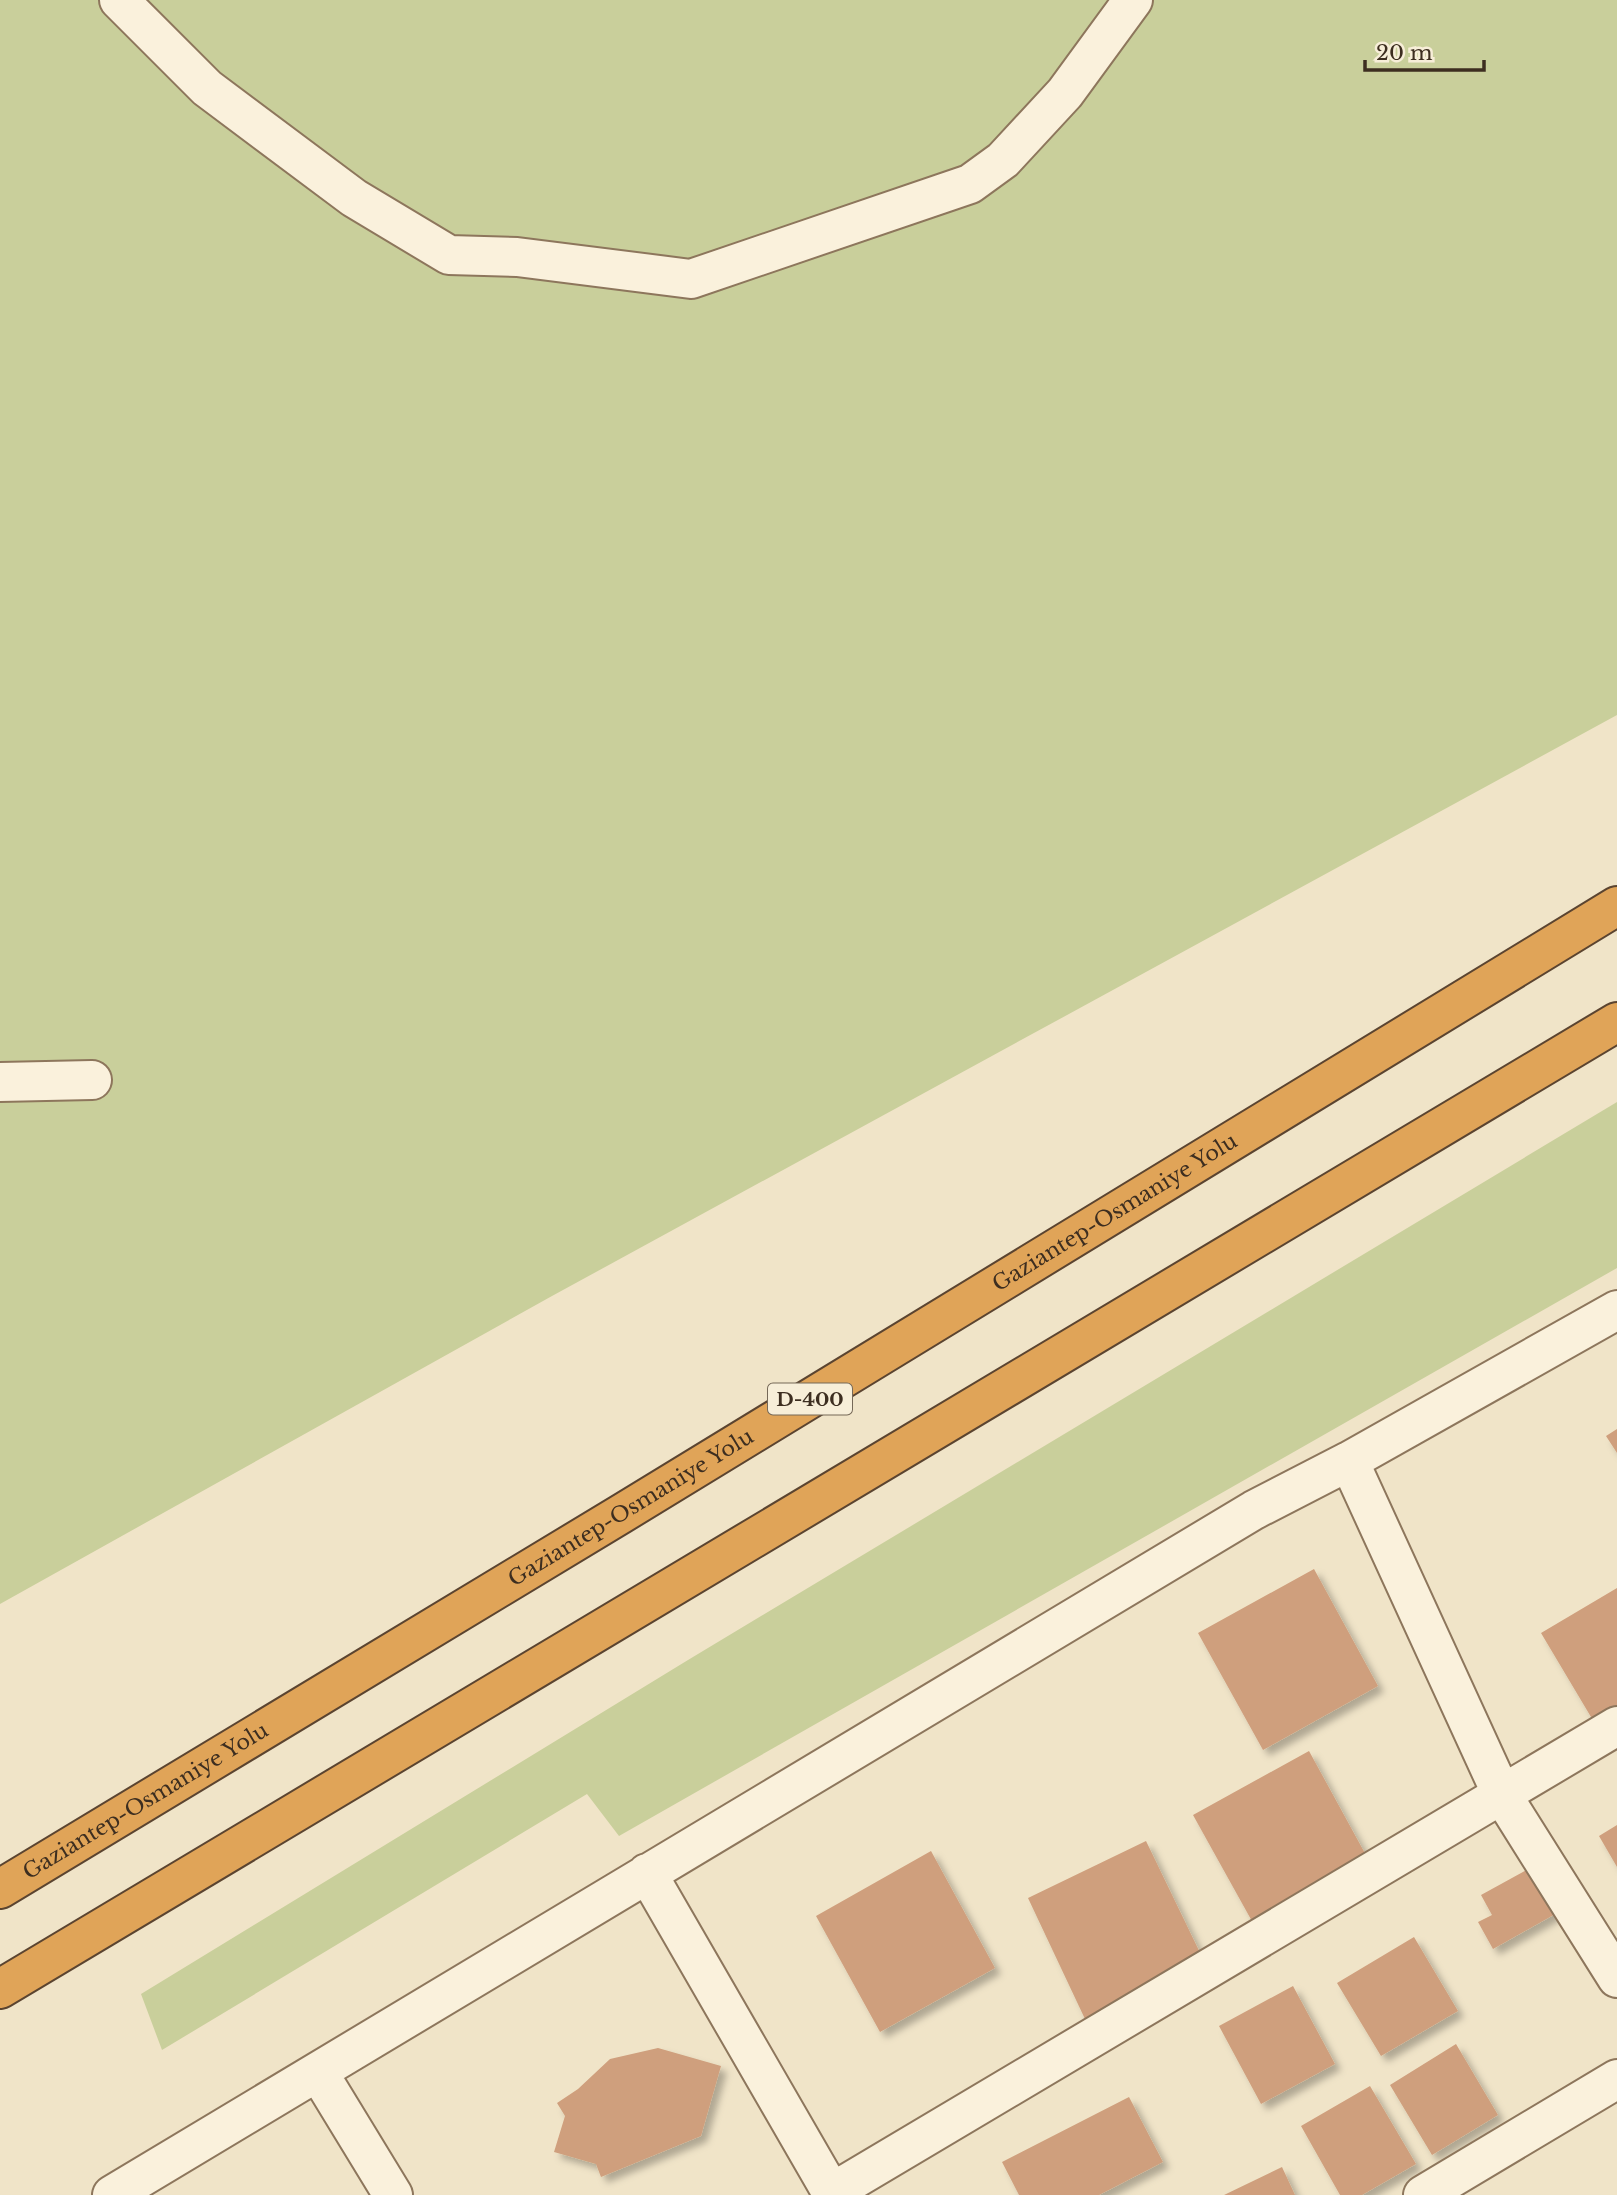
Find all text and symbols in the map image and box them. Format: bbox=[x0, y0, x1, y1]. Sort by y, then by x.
scale bar bbox=[1365, 28, 1484, 72]
text: 20 m bbox=[1376, 40, 1433, 66]
street label: Gaziantep-Osmaniye Yolu bbox=[988, 1128, 1242, 1297]
road number: D-400 bbox=[768, 1384, 852, 1414]
street label: Gaziantep-Osmaniye Yolu bbox=[503, 1423, 758, 1592]
street label: Gaziantep-Osmaniye Yolu bbox=[18, 1717, 273, 1885]

